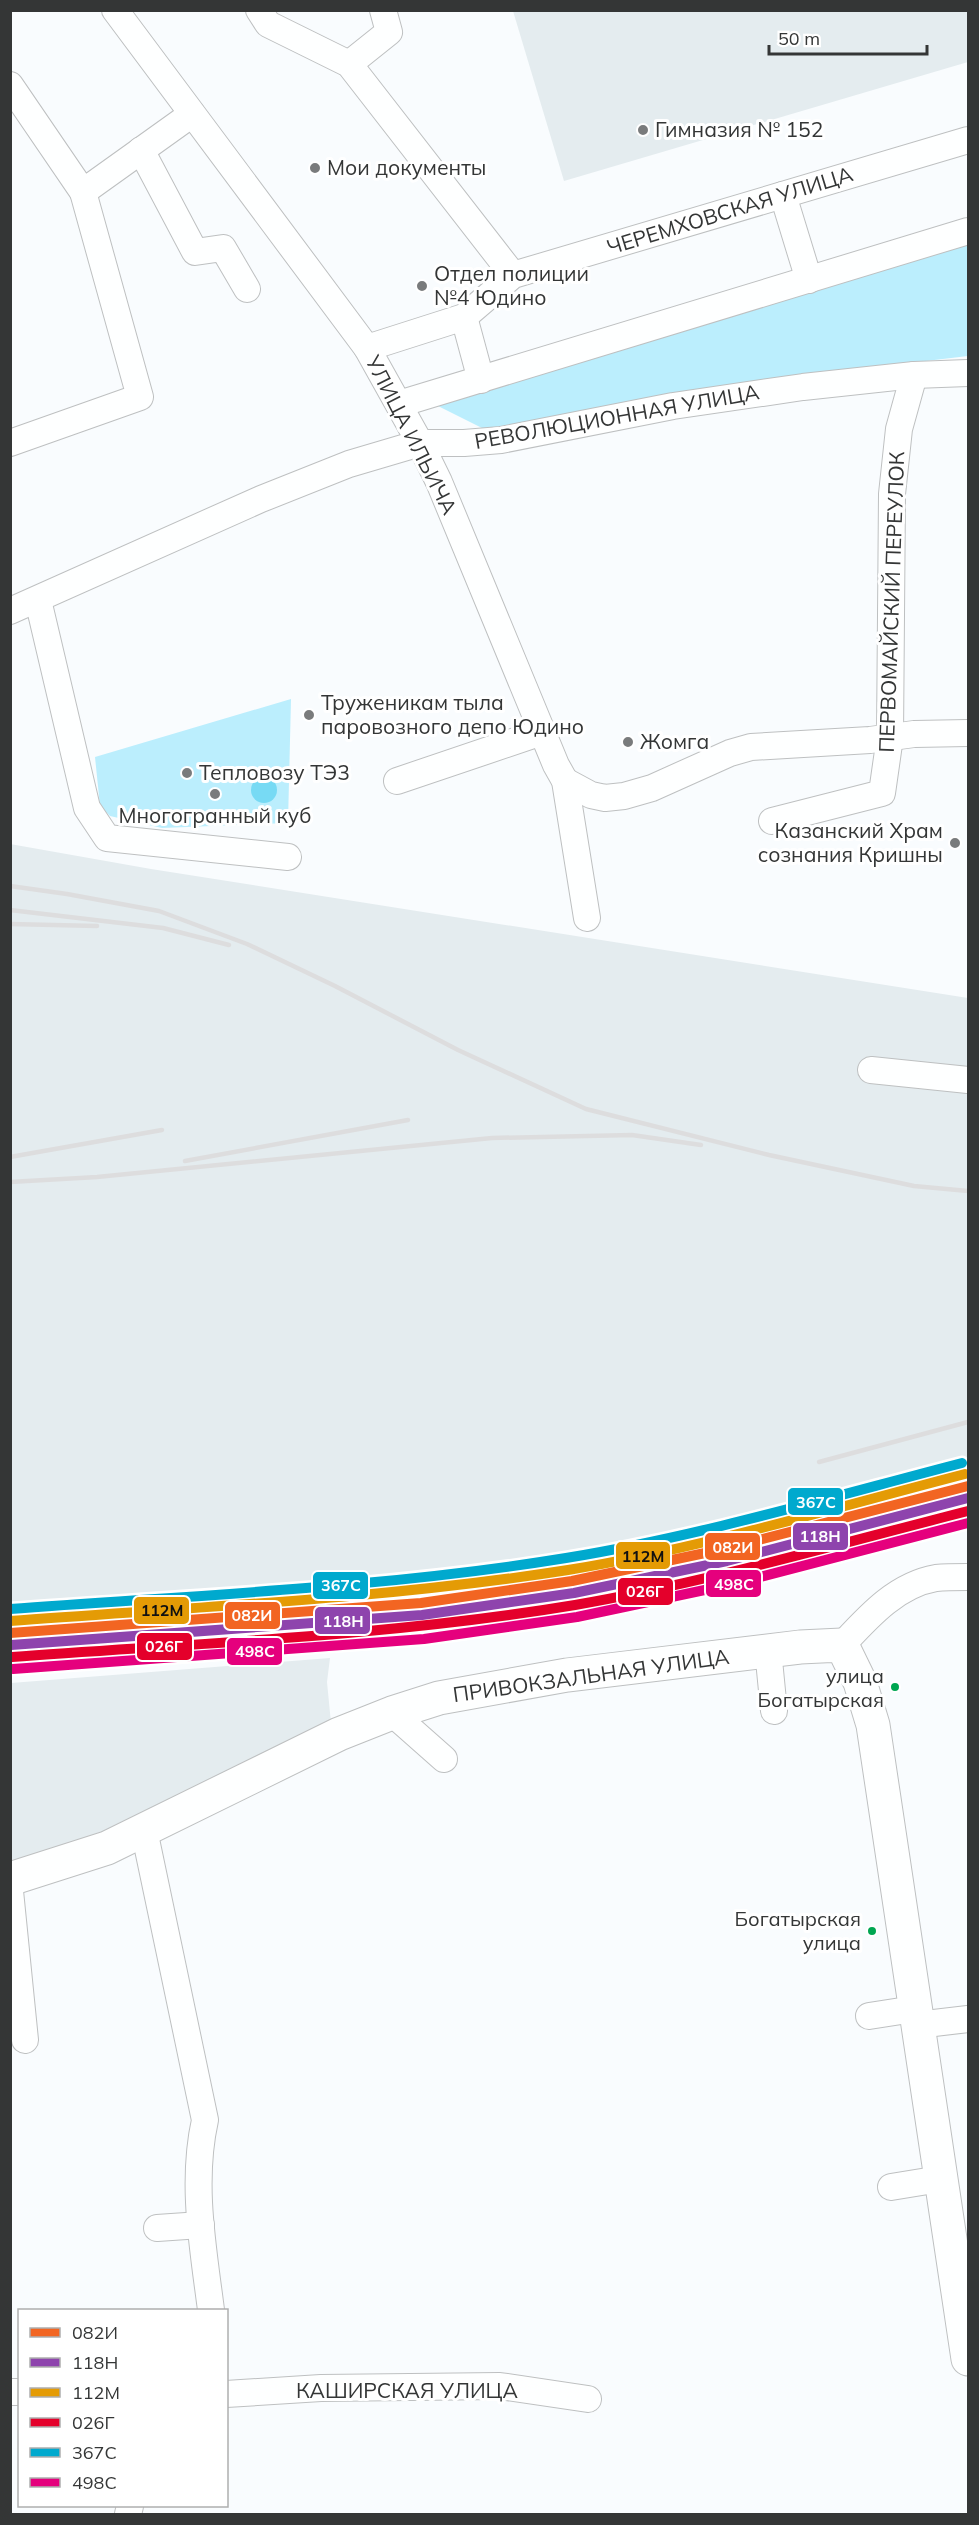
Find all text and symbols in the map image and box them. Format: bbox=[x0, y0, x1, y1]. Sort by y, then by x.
scale bar bbox=[769, 18, 926, 56]
text: 50 m bbox=[778, 27, 820, 50]
place label: Гимназия № 152 bbox=[655, 116, 823, 142]
marker: Гимназия № 152 bbox=[636, 123, 650, 137]
place label: Мои документы bbox=[327, 154, 486, 180]
street label: ЧЕРЕМХОВСКАЯ УЛИЦА bbox=[604, 160, 856, 260]
marker: Мои документы bbox=[308, 161, 322, 175]
place label: Отдел полиции №4 Юдино bbox=[434, 260, 589, 310]
marker: Отдел полиции №4 Юдино bbox=[415, 279, 429, 293]
street label: УЛИЦА ИЛЬИЧА bbox=[360, 350, 463, 519]
street label: РЕВОЛЮЦИОННАЯ УЛИЦА bbox=[472, 378, 762, 454]
street label: ПЕРВОМАЙСКИЙ ПЕРЕУЛОК bbox=[873, 451, 909, 753]
place label: Труженикам тыла паровозного депо Юдино bbox=[321, 689, 584, 739]
marker: Труженикам тыла паровозного депо Юдино bbox=[302, 708, 316, 722]
place label: Жомга bbox=[640, 728, 709, 754]
marker: Жомга bbox=[621, 735, 635, 749]
place label: Тепловозу ТЭ3 bbox=[199, 759, 350, 785]
marker: Тепловозу ТЭ3 bbox=[180, 766, 194, 780]
marker: Многогранный куб bbox=[208, 787, 222, 801]
place label: Многогранный куб bbox=[119, 802, 311, 828]
place label: Казанский Храм сознания Кришны bbox=[758, 817, 943, 867]
marker: Казанский Храм сознания Кришны bbox=[948, 836, 962, 850]
line badge: 367С bbox=[787, 1487, 844, 1516]
text: 367С bbox=[796, 1492, 836, 1512]
line badge: 118Н bbox=[792, 1522, 849, 1551]
text: 118Н bbox=[799, 1526, 841, 1546]
line badge: 082И bbox=[704, 1532, 761, 1561]
text: 082И bbox=[713, 1537, 753, 1557]
line badge: 112М bbox=[615, 1541, 671, 1570]
text: 112М bbox=[622, 1546, 664, 1566]
line badge: 498С bbox=[705, 1569, 762, 1598]
line badge: 367С bbox=[312, 1571, 369, 1600]
text: 498С bbox=[714, 1574, 754, 1594]
text: 367С bbox=[321, 1575, 361, 1595]
line badge: 026Г bbox=[617, 1577, 674, 1606]
text: 026Г bbox=[626, 1581, 664, 1601]
line badge: 112М bbox=[133, 1596, 190, 1625]
text: 112М bbox=[141, 1600, 183, 1620]
line badge: 082И bbox=[224, 1601, 281, 1630]
text: 082И bbox=[232, 1605, 272, 1625]
line badge: 118Н bbox=[314, 1606, 371, 1635]
text: 118Н bbox=[322, 1611, 364, 1631]
line badge: 026Г bbox=[136, 1632, 193, 1661]
text: 026Г bbox=[145, 1636, 183, 1656]
line badge: 498С bbox=[226, 1637, 283, 1666]
text: 498С bbox=[235, 1641, 275, 1661]
street label: ПРИВОКЗАЛЬНАЯ УЛИЦА bbox=[451, 1643, 731, 1707]
place label: улица Богатырская bbox=[758, 1663, 884, 1712]
marker: улица Богатырская bbox=[889, 1681, 901, 1693]
place label: Богатырская улица bbox=[735, 1906, 861, 1955]
marker: Богатырская улица bbox=[866, 1925, 878, 1937]
legend bbox=[18, 2309, 228, 2507]
text: 082И bbox=[72, 2321, 118, 2344]
text: 118Н bbox=[72, 2351, 118, 2374]
street label: КАШИРСКАЯ УЛИЦА bbox=[296, 2377, 518, 2403]
text: 112М bbox=[72, 2381, 120, 2404]
text: 026Г bbox=[72, 2411, 114, 2434]
text: 367С bbox=[72, 2441, 117, 2464]
text: 498С bbox=[72, 2471, 117, 2494]

